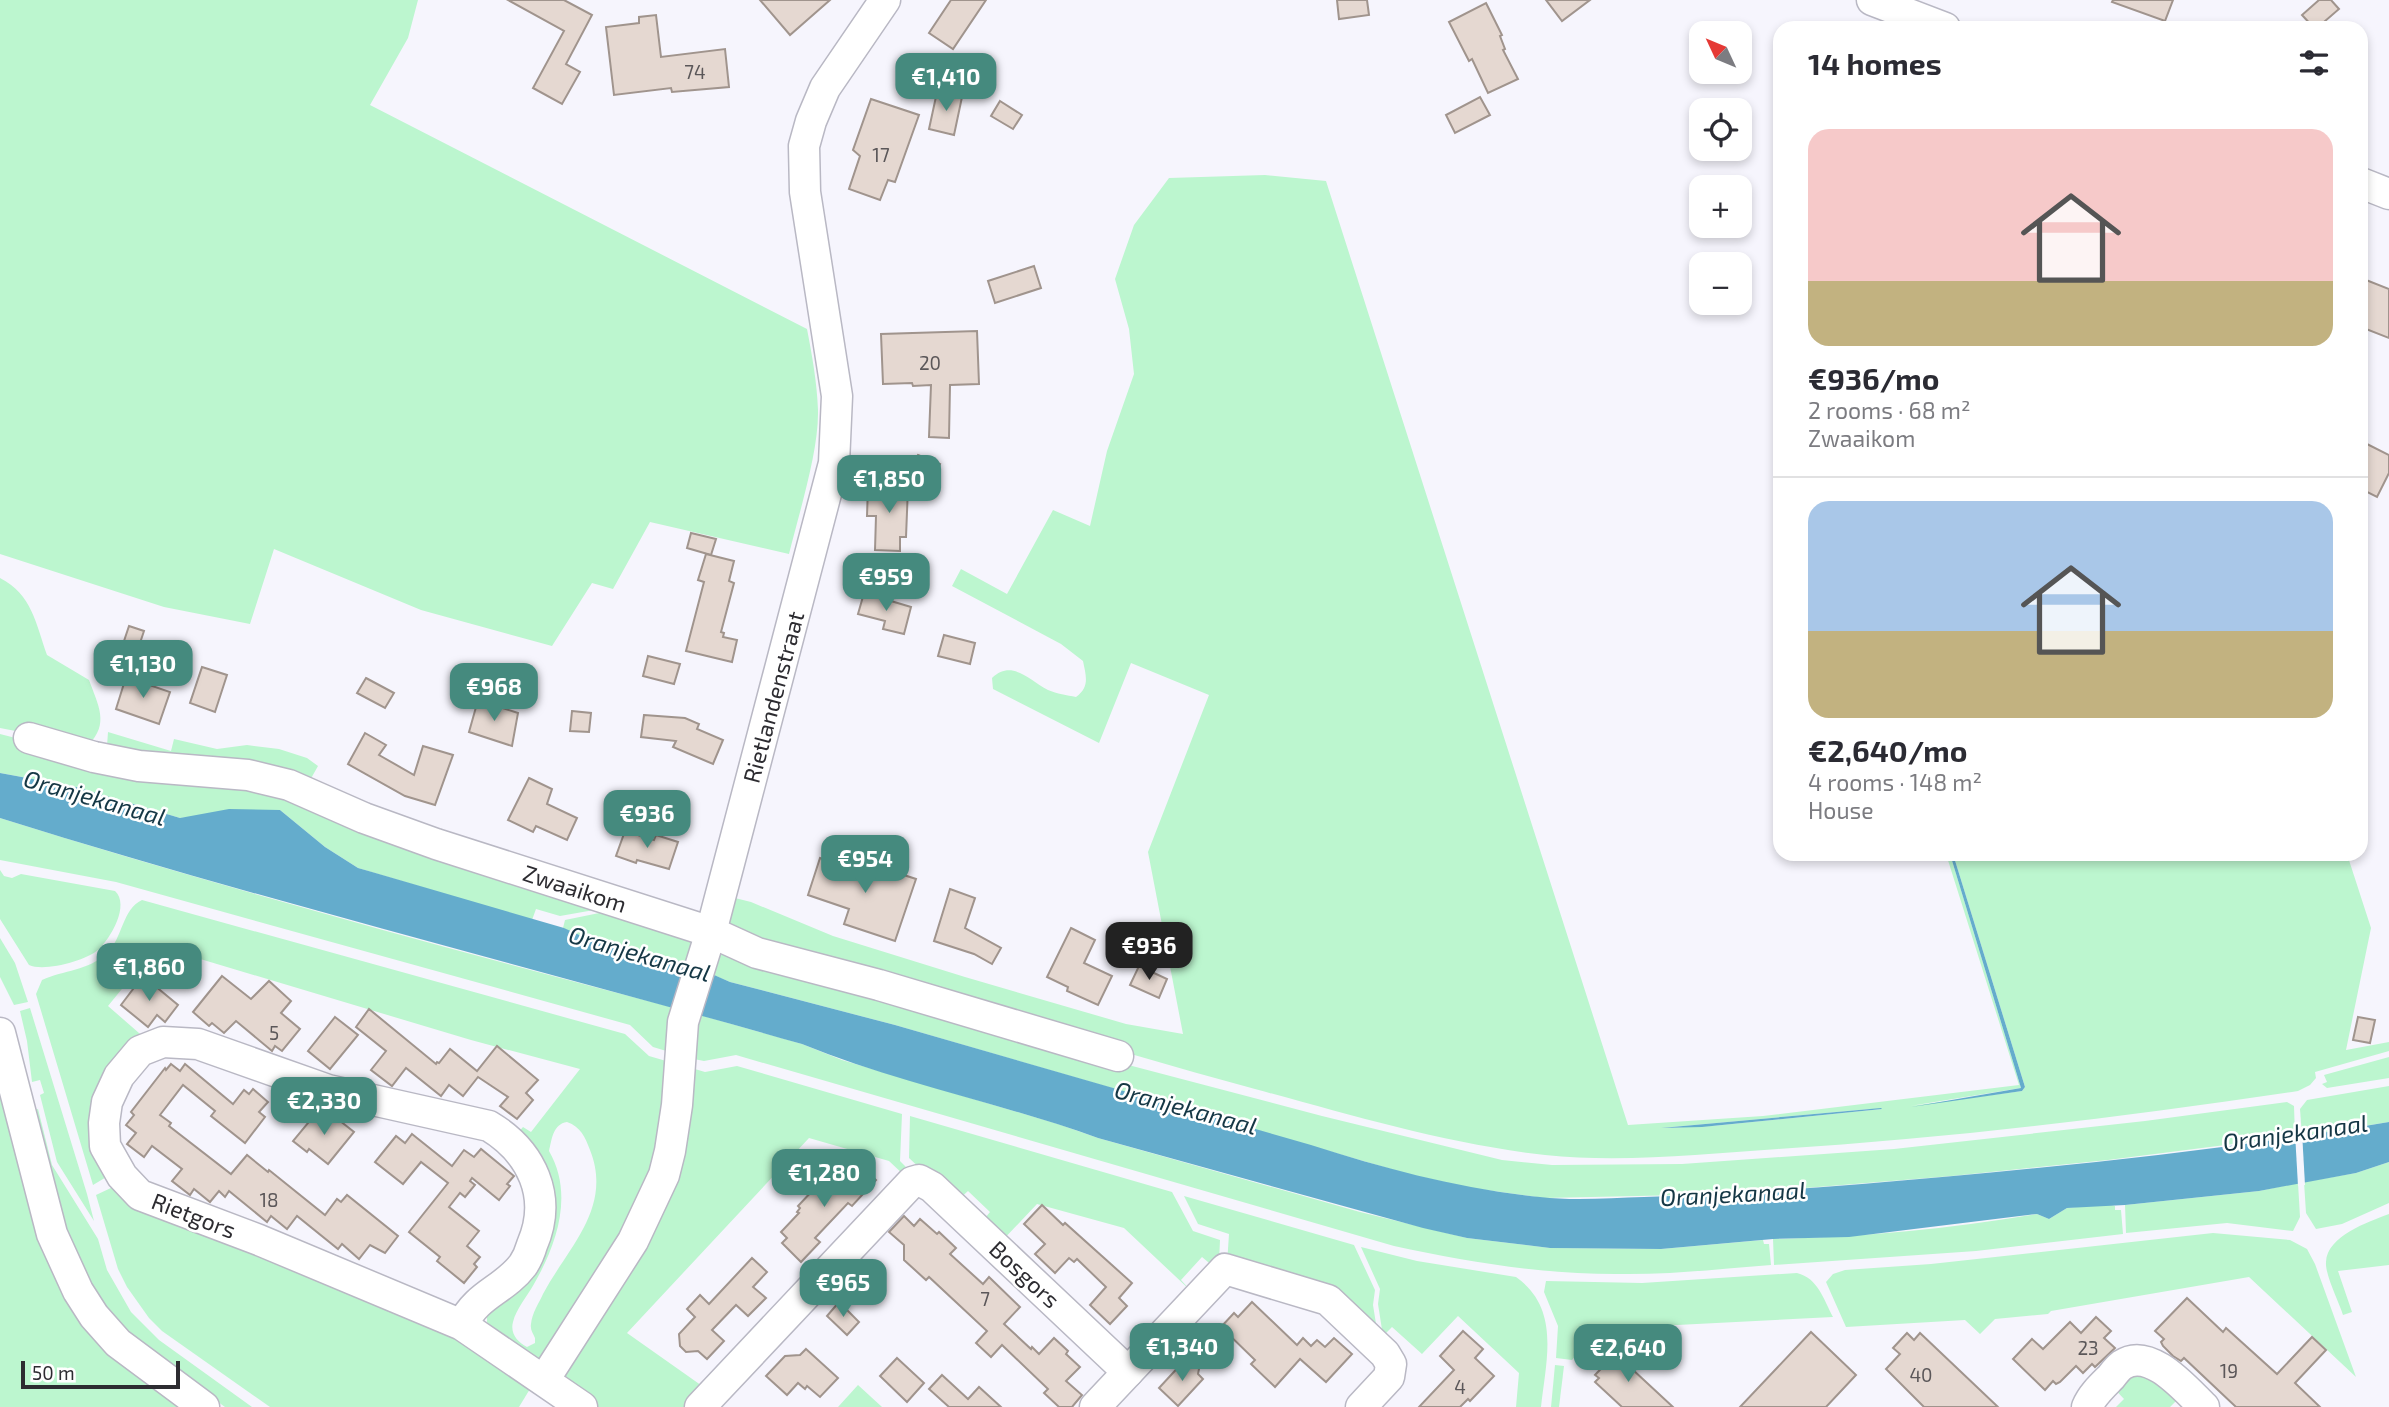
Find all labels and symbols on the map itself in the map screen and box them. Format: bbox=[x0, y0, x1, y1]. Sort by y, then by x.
north arrow bbox=[1689, 21, 1752, 84]
pin: €1,410 bbox=[889, 54, 1003, 113]
house number: 74 bbox=[684, 60, 706, 83]
house number: 17 bbox=[872, 143, 890, 166]
house number: 20 bbox=[919, 351, 941, 374]
pin: €1,850 bbox=[832, 456, 946, 515]
pin: €959 bbox=[845, 554, 927, 613]
street label: Rietlandenstraat bbox=[737, 608, 809, 786]
pin: €1,130 bbox=[86, 640, 200, 700]
pin: €968 bbox=[453, 664, 535, 723]
water label: Oranjekanaal bbox=[21, 763, 169, 831]
pin: €936 bbox=[606, 790, 688, 850]
pin: €954 bbox=[824, 836, 906, 895]
street label: Zwaaikom bbox=[520, 858, 630, 918]
water label: Oranjekanaal bbox=[566, 919, 714, 987]
pin: €936 bbox=[1108, 922, 1190, 982]
pin: €1,860 bbox=[92, 944, 206, 1003]
house number: 5 bbox=[269, 1021, 279, 1044]
water label: Oranjekanaal bbox=[1112, 1074, 1260, 1140]
pin: €2,330 bbox=[267, 1078, 381, 1137]
water label: Oranjekanaal bbox=[2221, 1107, 2369, 1157]
pin: €1,280 bbox=[767, 1150, 881, 1209]
water label: Oranjekanaal bbox=[1659, 1175, 1807, 1211]
street label: Rietgors bbox=[148, 1186, 240, 1244]
house number: 18 bbox=[259, 1188, 279, 1211]
street label: Bosgors bbox=[984, 1235, 1066, 1313]
pin: €965 bbox=[802, 1260, 884, 1319]
house number: 7 bbox=[980, 1287, 990, 1310]
pin: €1,340 bbox=[1125, 1324, 1239, 1383]
pin: €2,640 bbox=[1571, 1324, 1685, 1384]
house number: 23 bbox=[2077, 1336, 2099, 1359]
scale bar bbox=[21, 1358, 180, 1390]
house number: 19 bbox=[2220, 1359, 2238, 1382]
house number: 40 bbox=[1909, 1363, 1933, 1386]
house number: 4 bbox=[1454, 1375, 1466, 1398]

